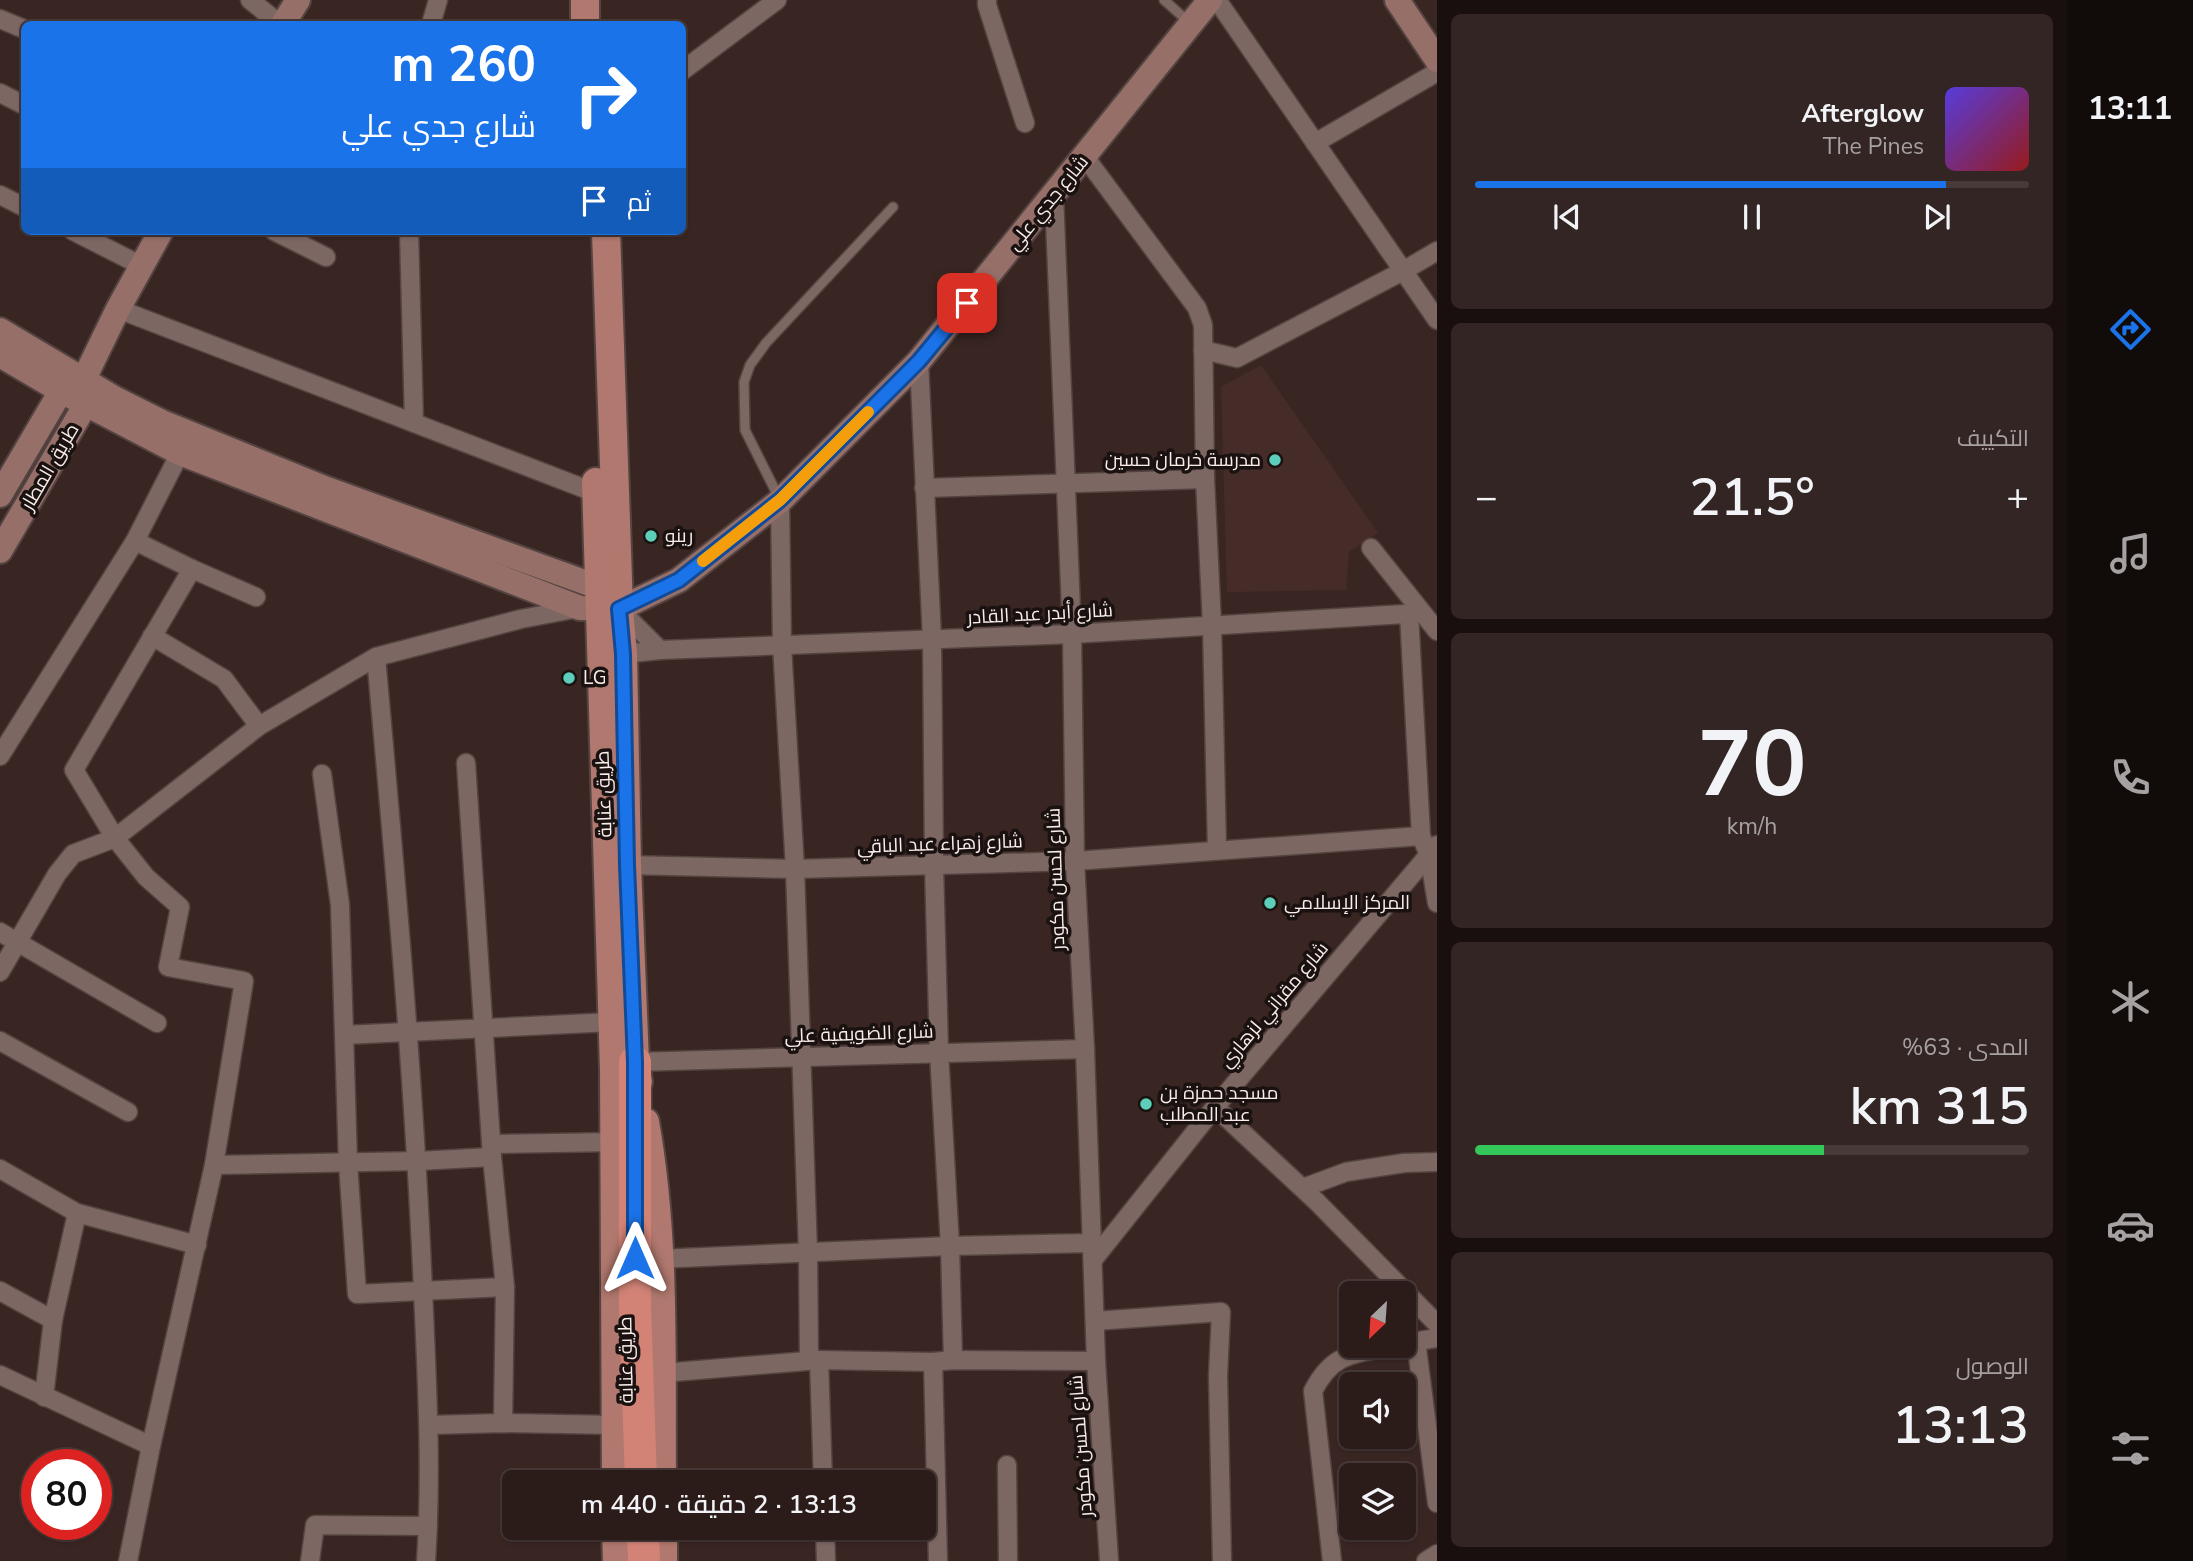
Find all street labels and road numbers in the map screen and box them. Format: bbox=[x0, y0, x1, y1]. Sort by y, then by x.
street label: شارع جدي علي bbox=[1002, 150, 1095, 257]
street label: طريق المطار bbox=[14, 419, 85, 516]
street label: شارع أبدر عبد القادر bbox=[965, 597, 1114, 631]
street label: طريق عنابة bbox=[589, 750, 619, 838]
street label: شارع لحسن مكودر bbox=[1041, 807, 1072, 952]
street label: شارع زهراء عبد الباقي bbox=[857, 828, 1023, 861]
street label: شارع مقراني لزهاري bbox=[1213, 936, 1335, 1074]
street label: شارع الضويفية علي bbox=[784, 1018, 934, 1051]
street label: طريق عنابة bbox=[612, 1316, 640, 1404]
street label: شارع لحسن مكودر bbox=[1063, 1374, 1099, 1519]

